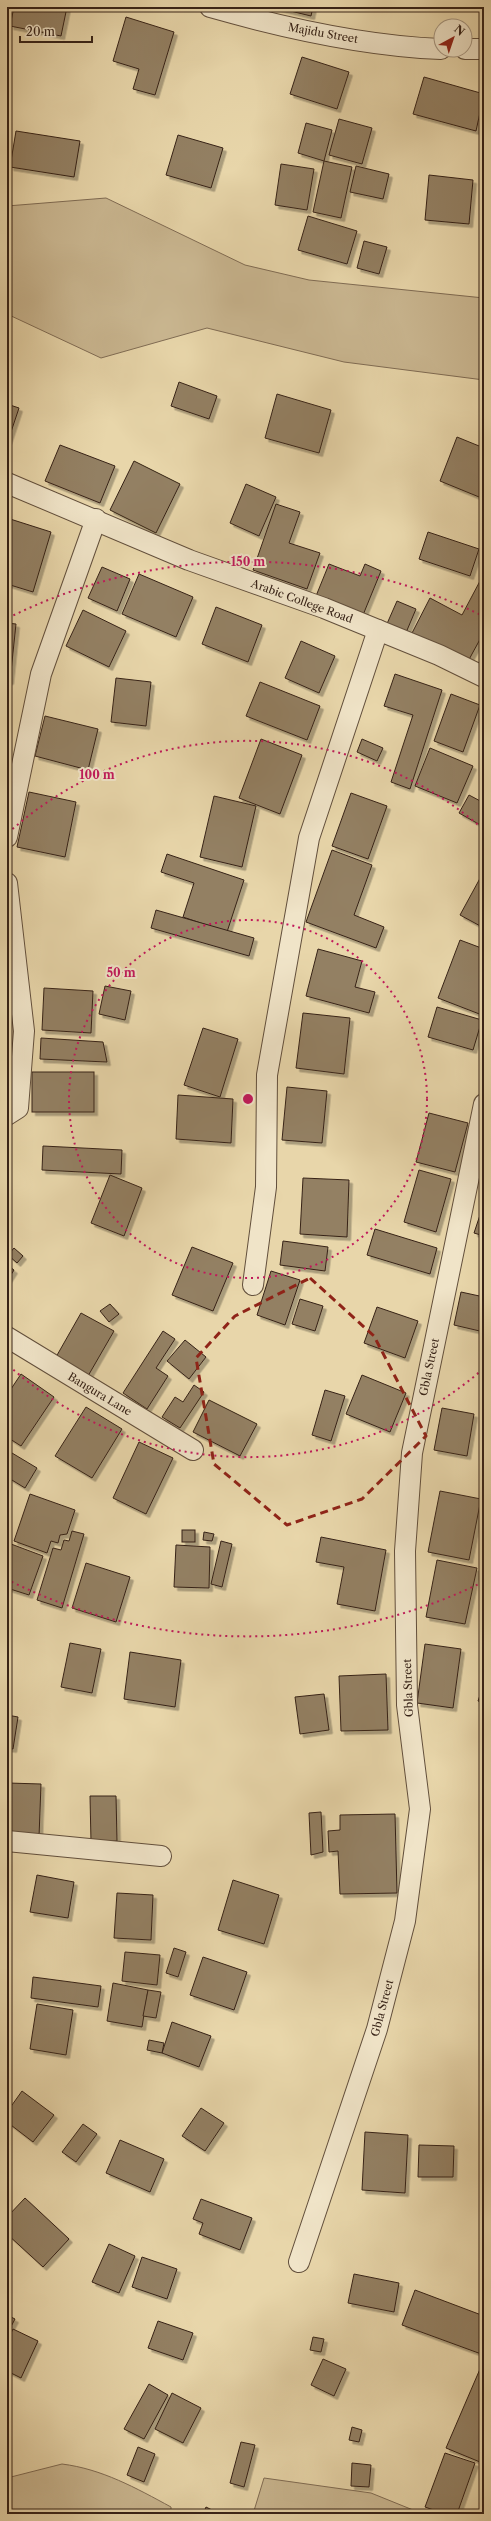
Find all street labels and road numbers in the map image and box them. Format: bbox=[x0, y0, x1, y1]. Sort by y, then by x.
street label: Majidu Street bbox=[287, 20, 359, 46]
street label: Arabic College Road bbox=[248, 576, 355, 626]
street label: Gbla Street bbox=[416, 1337, 442, 1397]
street label: Bangura Lane bbox=[65, 1369, 135, 1419]
street label: Gbla Street bbox=[400, 1658, 416, 1717]
street label: Gbla Street bbox=[368, 1978, 396, 2038]

